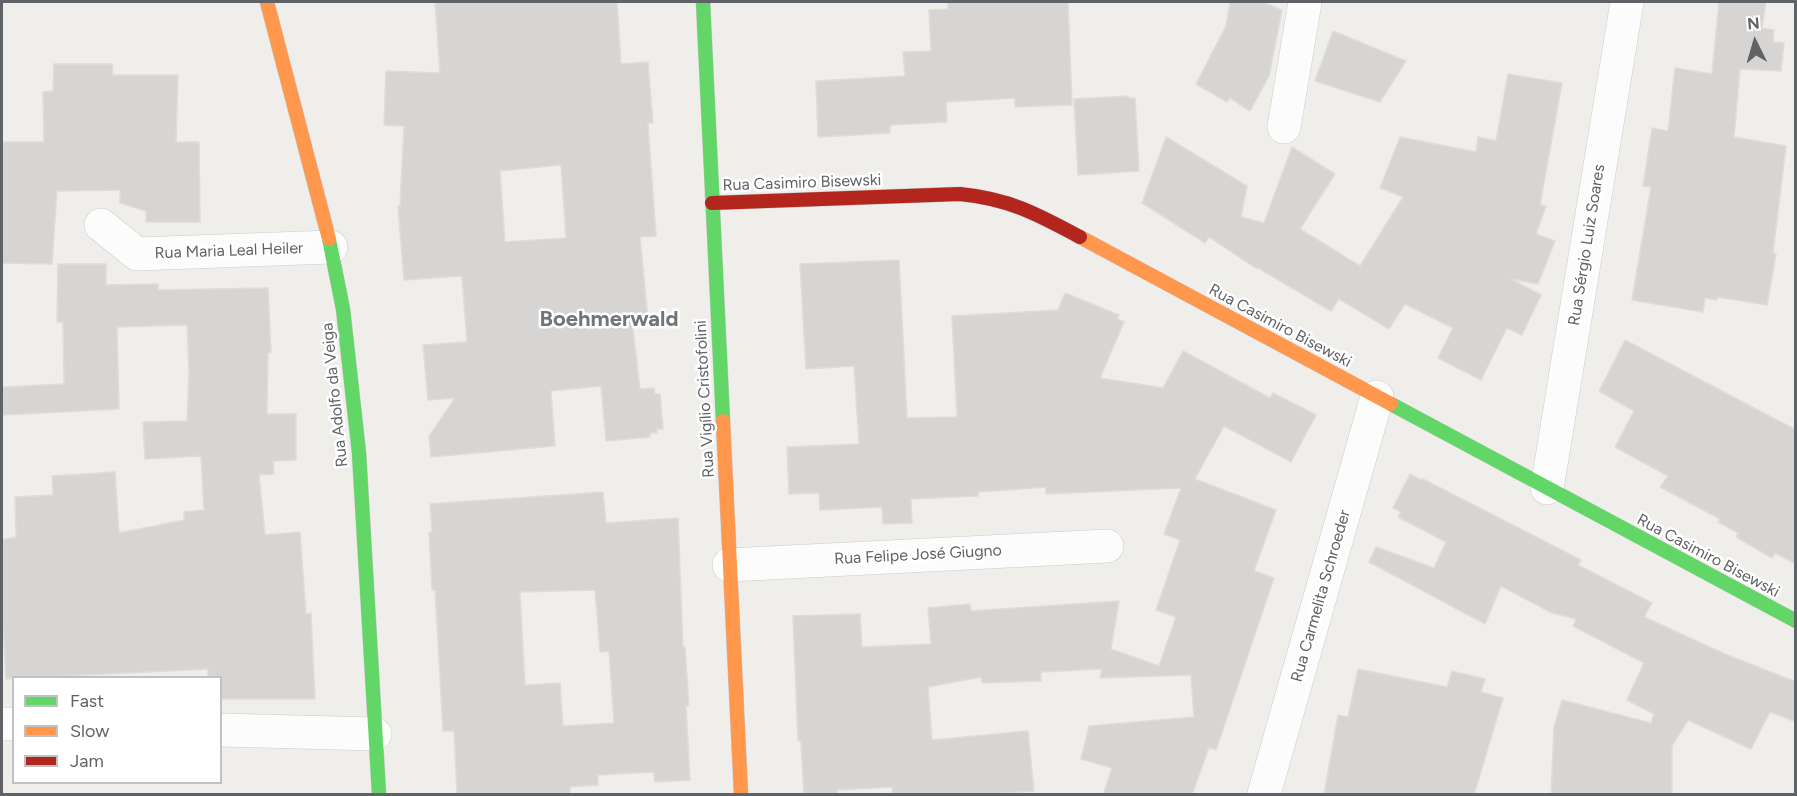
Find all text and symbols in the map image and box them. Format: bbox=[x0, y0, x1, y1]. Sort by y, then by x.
north arrow bbox=[1725, 12, 1785, 72]
text: N bbox=[1746, 14, 1760, 34]
street label: Rua Sérgio Luiz Soares bbox=[1565, 163, 1609, 327]
street label: Rua Casimiro Bisewski bbox=[722, 171, 882, 195]
street label: Rua Maria Leal Heiler bbox=[154, 239, 304, 263]
street label: Rua Casimiro Bisewski bbox=[1205, 280, 1355, 372]
district label: Boehmerwald bbox=[540, 307, 678, 333]
street label: Rua Vigílio Cristofolini bbox=[691, 320, 719, 478]
street label: Rua Adolfo da Veiga bbox=[318, 322, 352, 468]
street label: Rua Carmelita Schroeder bbox=[1287, 508, 1355, 684]
street label: Rua Casimiro Bisewski bbox=[1633, 510, 1783, 602]
street label: Rua Felipe José Giugno bbox=[834, 541, 1002, 569]
legend bbox=[12, 676, 222, 784]
text: Fast bbox=[70, 690, 104, 712]
text: Slow bbox=[70, 720, 109, 742]
text: Jam bbox=[70, 750, 104, 772]

